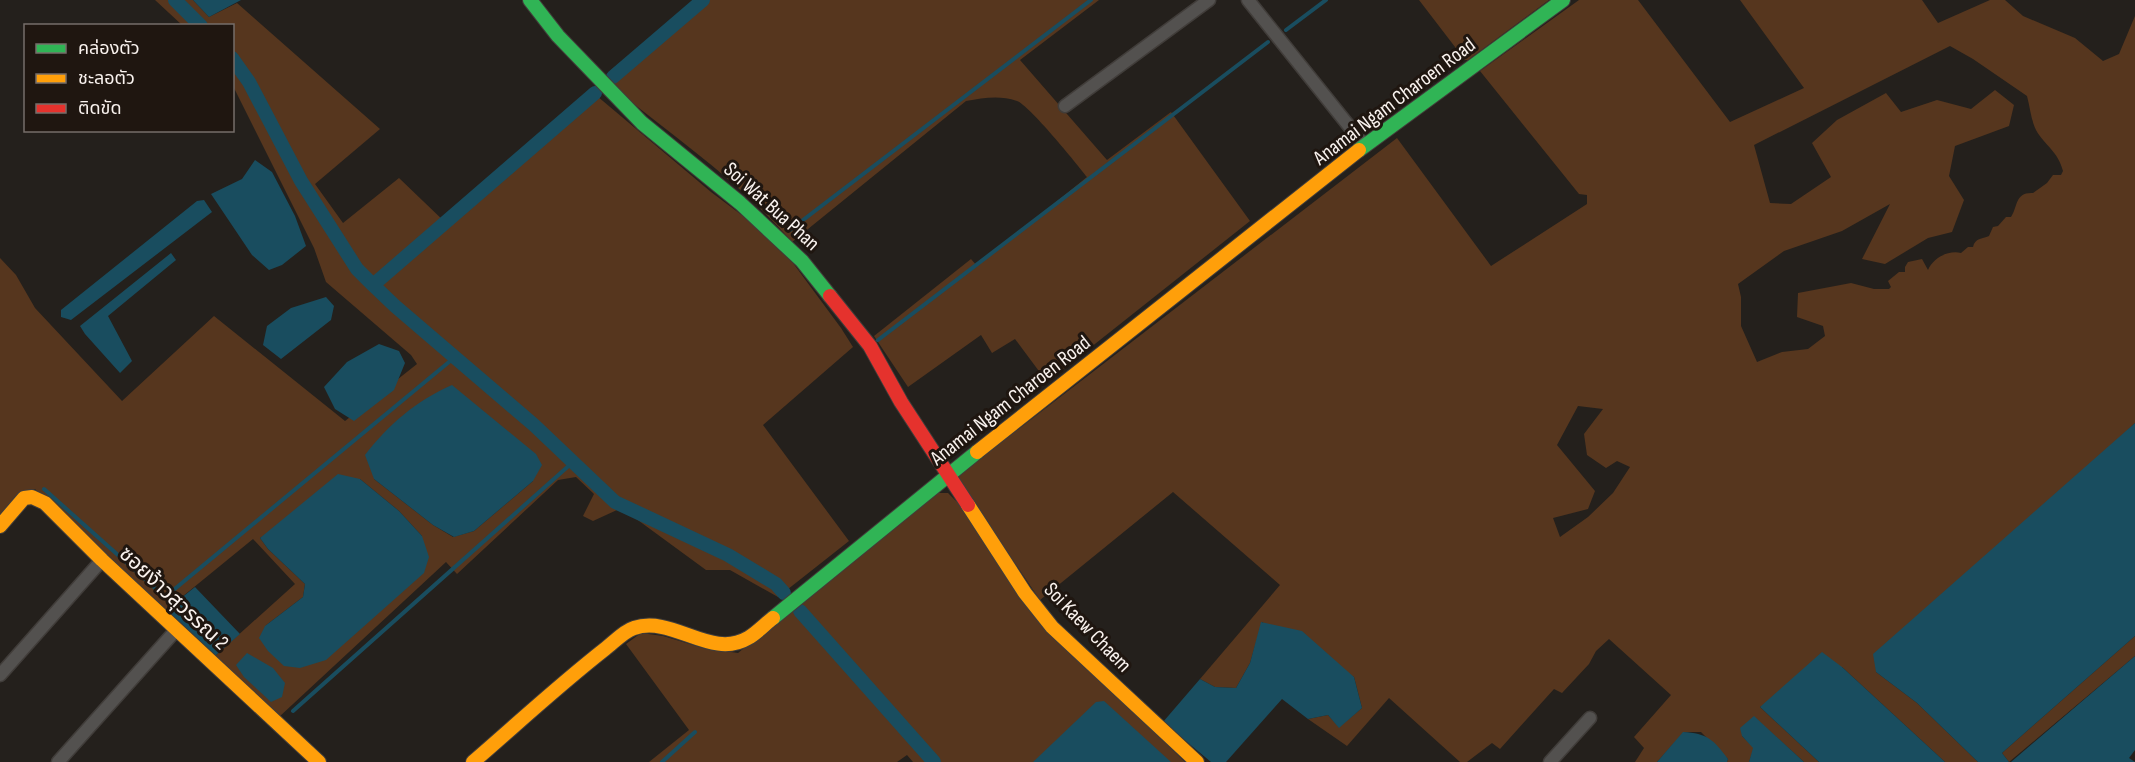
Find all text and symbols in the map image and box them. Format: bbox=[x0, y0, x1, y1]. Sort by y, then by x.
legend bbox=[24, 24, 234, 132]
street label: Anamai Ngam Charoen Road bbox=[1308, 32, 1480, 171]
text: คล่องตัว bbox=[78, 38, 140, 59]
text: ชะลอตัว bbox=[78, 68, 135, 89]
text: ติดขัด bbox=[78, 98, 121, 119]
street label: Soi Wat Bua Phan bbox=[719, 157, 825, 256]
street label: Anamai Ngam Charoen Road bbox=[924, 330, 1095, 471]
street label: ซอยง้าวสุวรรณ 2 bbox=[114, 541, 233, 655]
street label: Soi Kaew Chaem bbox=[1039, 577, 1137, 677]

